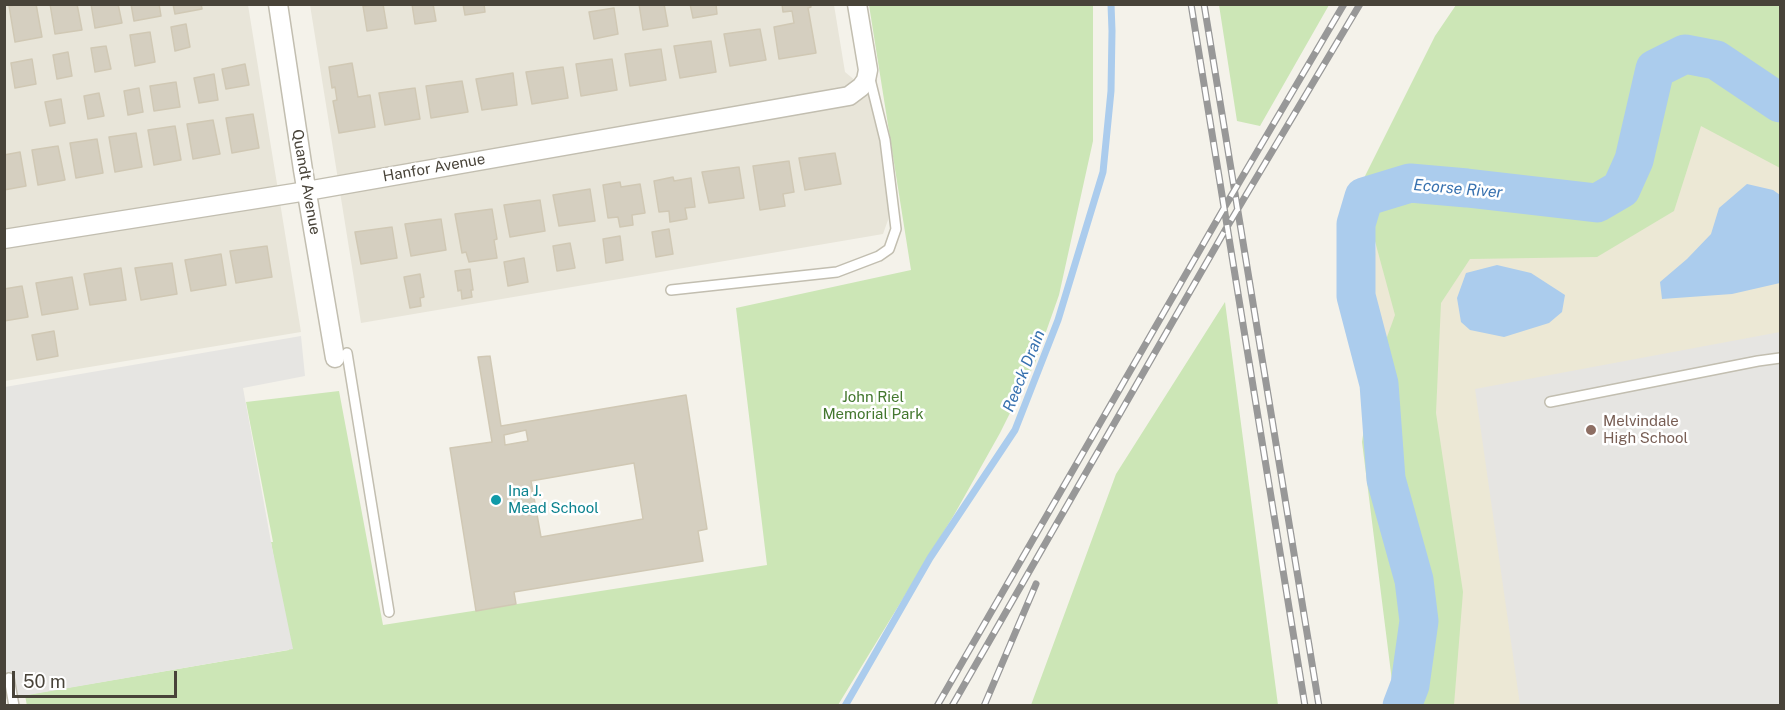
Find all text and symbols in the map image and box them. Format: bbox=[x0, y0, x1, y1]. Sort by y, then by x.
street label: Quandt Avenue bbox=[288, 128, 324, 236]
street label: Hanfor Avenue bbox=[381, 150, 487, 186]
water label: Ecorse River bbox=[1413, 176, 1503, 202]
water label: Reeck Drain bbox=[999, 327, 1049, 415]
park label: John Riel Memorial Park bbox=[822, 388, 924, 423]
place label: Melvindale High School bbox=[1603, 412, 1688, 447]
marker: Melvindale High School bbox=[1584, 423, 1598, 437]
place label: Ina J. Mead School bbox=[508, 482, 599, 517]
marker: Ina J. Mead School bbox=[489, 493, 503, 507]
scale bar bbox=[15, 659, 180, 697]
text: 50 m bbox=[23, 671, 66, 692]

